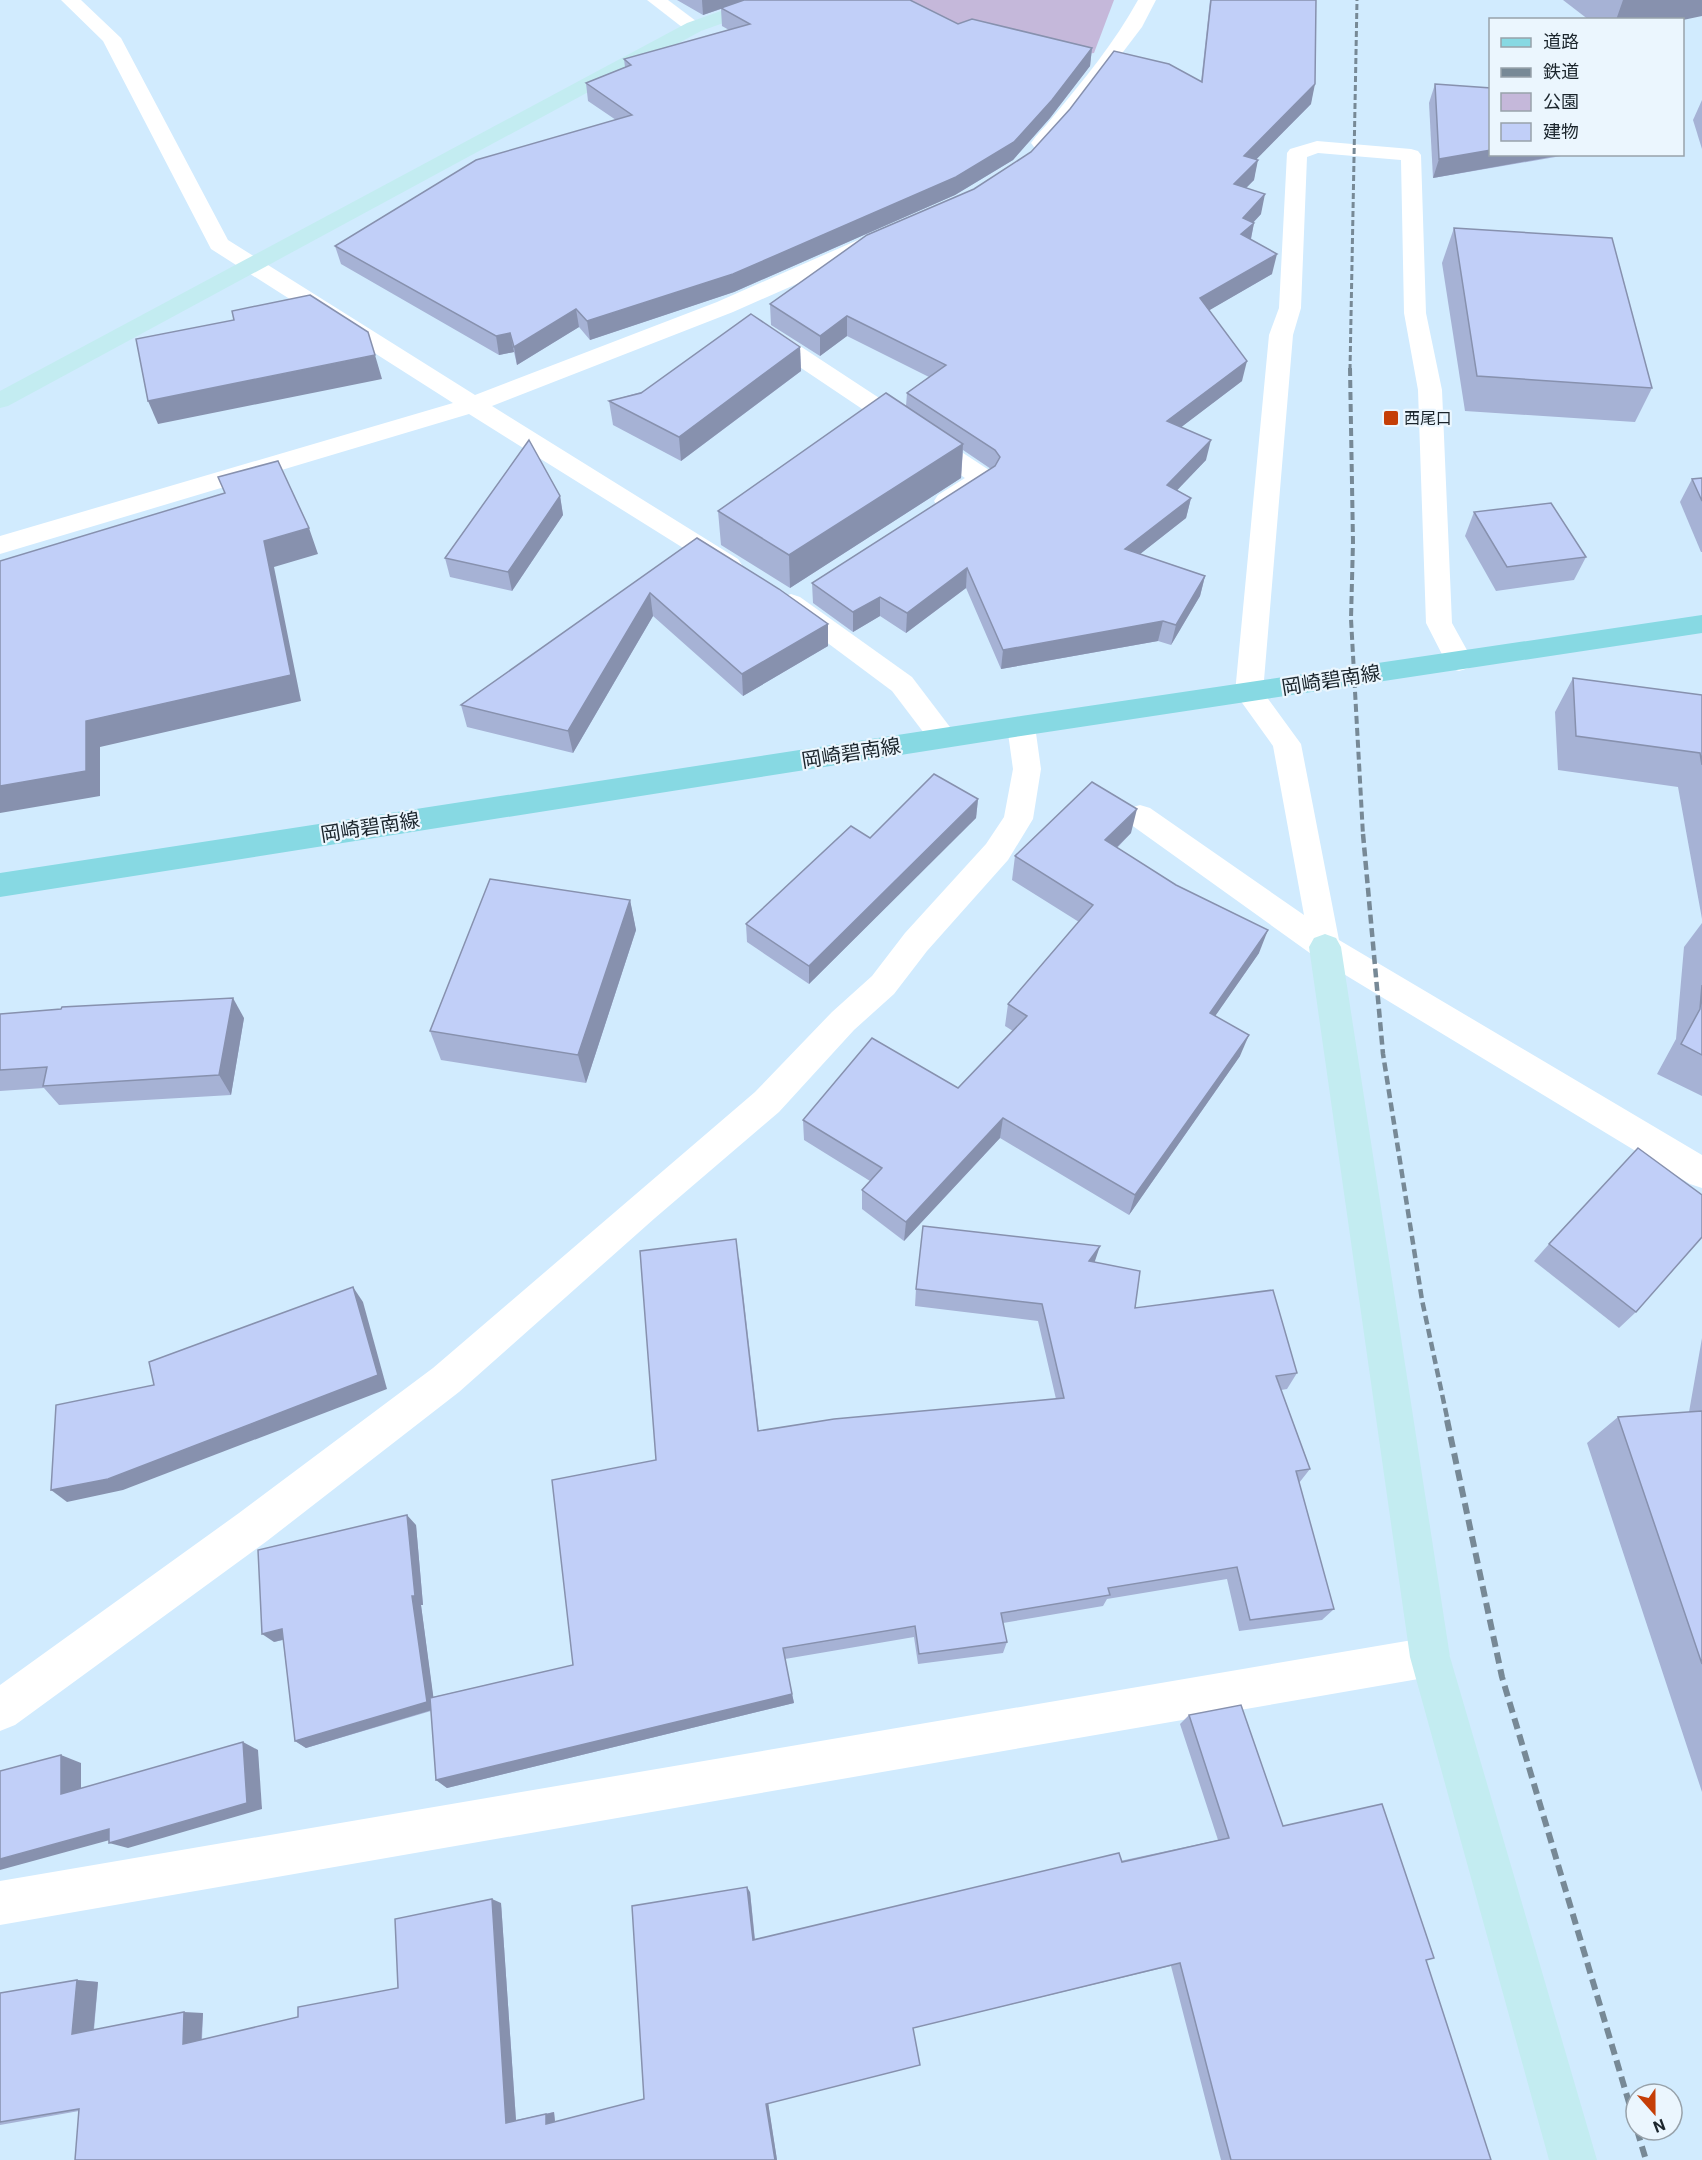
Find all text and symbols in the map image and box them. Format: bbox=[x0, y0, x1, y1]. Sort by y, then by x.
legend bbox=[1489, 18, 1684, 156]
text: 道路 bbox=[1543, 31, 1579, 52]
text: 鉄道 bbox=[1543, 61, 1579, 82]
text: 公園 bbox=[1543, 91, 1579, 112]
text: 建物 bbox=[1543, 121, 1579, 142]
marker: 西尾口 bbox=[1382, 409, 1400, 427]
place label: 西尾口 bbox=[1404, 409, 1452, 428]
street label: 岡崎碧南線 bbox=[1280, 660, 1382, 700]
street label: 岡崎碧南線 bbox=[800, 733, 902, 773]
street label: 岡崎碧南線 bbox=[319, 807, 421, 847]
north arrow bbox=[1624, 2082, 1684, 2142]
text: N bbox=[1651, 2115, 1668, 2136]

